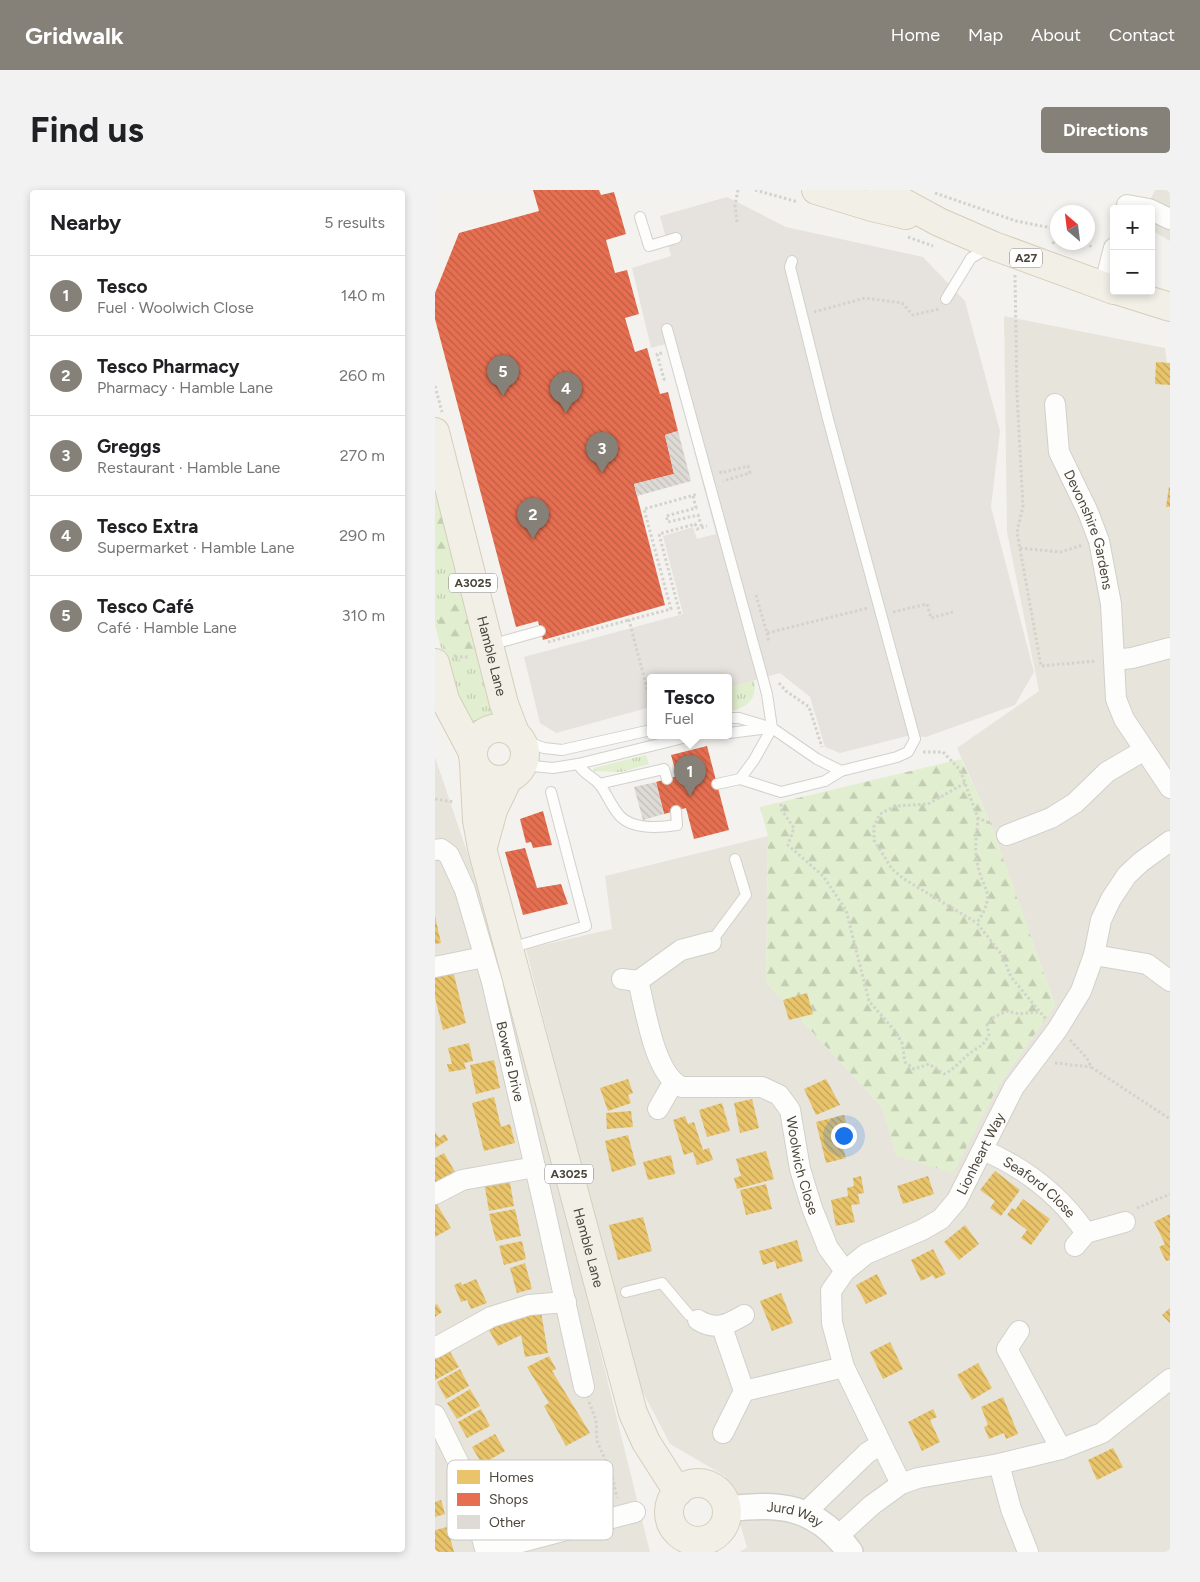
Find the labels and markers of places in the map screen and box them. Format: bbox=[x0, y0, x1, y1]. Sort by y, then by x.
pin: 5 bbox=[487, 355, 519, 396]
pin: 4 bbox=[550, 372, 582, 413]
pin: 3 bbox=[586, 432, 618, 473]
pin: 2 bbox=[517, 498, 549, 539]
pin: 1 bbox=[674, 755, 706, 796]

